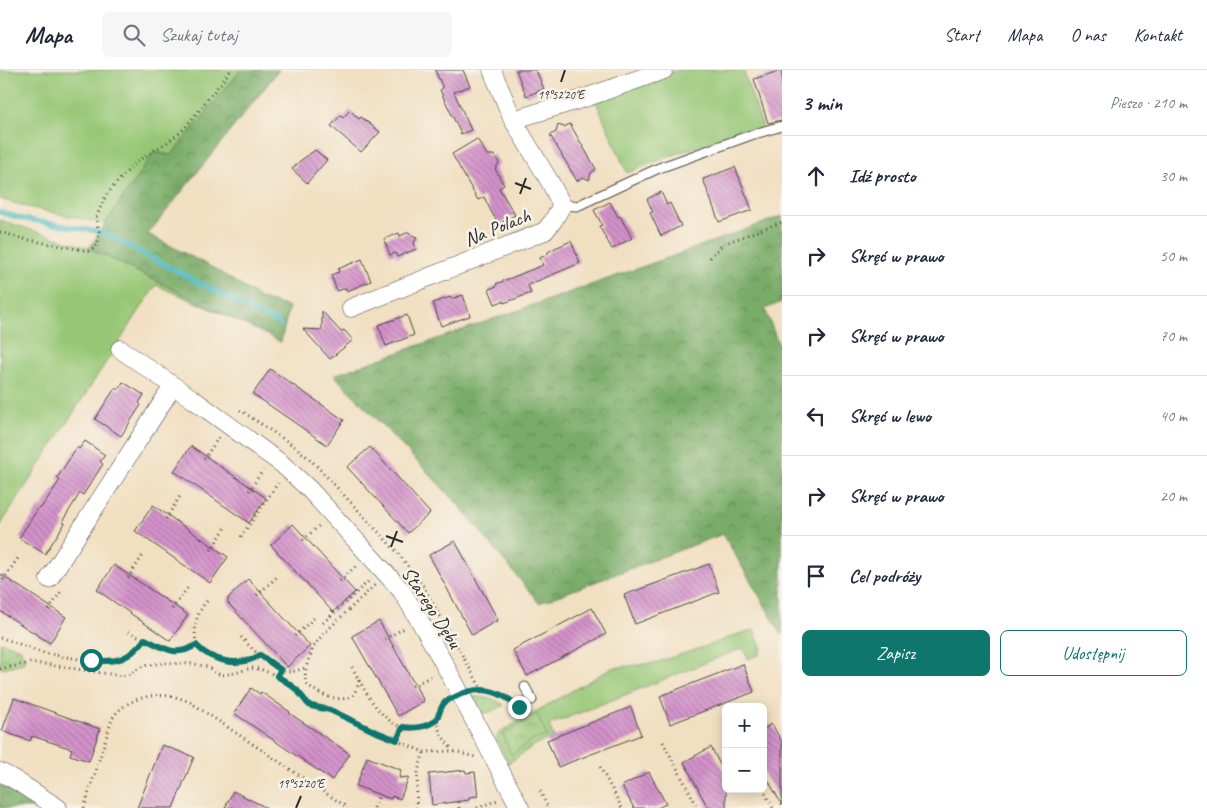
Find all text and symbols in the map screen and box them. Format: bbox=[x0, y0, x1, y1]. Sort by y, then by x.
search box bbox=[102, 12, 452, 57]
text: Mapa bbox=[25, 20, 72, 50]
icon: search bbox=[120, 21, 148, 49]
text: Szukaj tutaj bbox=[160, 23, 238, 47]
text: Start bbox=[944, 24, 980, 46]
text: Mapa bbox=[1008, 24, 1042, 46]
text: O nas bbox=[1070, 24, 1106, 46]
text: Kontakt bbox=[1134, 24, 1182, 46]
text: 19°52'20"E bbox=[538, 87, 586, 103]
text: 3 min bbox=[802, 90, 842, 116]
text: Pieszo · 210 m bbox=[1110, 93, 1187, 113]
icon: ahead bbox=[802, 162, 830, 190]
text: Idź prosto bbox=[849, 164, 916, 188]
text: 30 m bbox=[1160, 166, 1187, 186]
street label: Na Polach bbox=[460, 203, 535, 252]
icon: right bbox=[802, 242, 830, 270]
text: Skręć w prawo bbox=[849, 244, 944, 268]
text: 50 m bbox=[1160, 246, 1187, 266]
icon: right bbox=[802, 322, 830, 350]
text: Skręć w prawo bbox=[849, 324, 944, 348]
text: 70 m bbox=[1160, 326, 1187, 346]
icon: left bbox=[802, 402, 830, 430]
text: Skręć w lewo bbox=[849, 404, 931, 428]
text: 40 m bbox=[1160, 406, 1187, 426]
icon: right bbox=[802, 482, 830, 510]
text: Skręć w prawo bbox=[849, 484, 944, 508]
text: 20 m bbox=[1160, 486, 1187, 506]
street label: Starego Dębu bbox=[396, 562, 468, 654]
icon: arrive bbox=[802, 562, 830, 590]
text: Cel podróży bbox=[849, 564, 920, 588]
button: Zapisz bbox=[802, 630, 990, 676]
button: Udostępnij bbox=[1000, 630, 1187, 676]
route start bbox=[80, 649, 103, 672]
route end bbox=[508, 696, 531, 719]
map controls bbox=[722, 703, 767, 793]
button: + bbox=[722, 703, 767, 748]
button: − bbox=[722, 748, 767, 793]
text: 19°52'20"E bbox=[278, 776, 326, 792]

